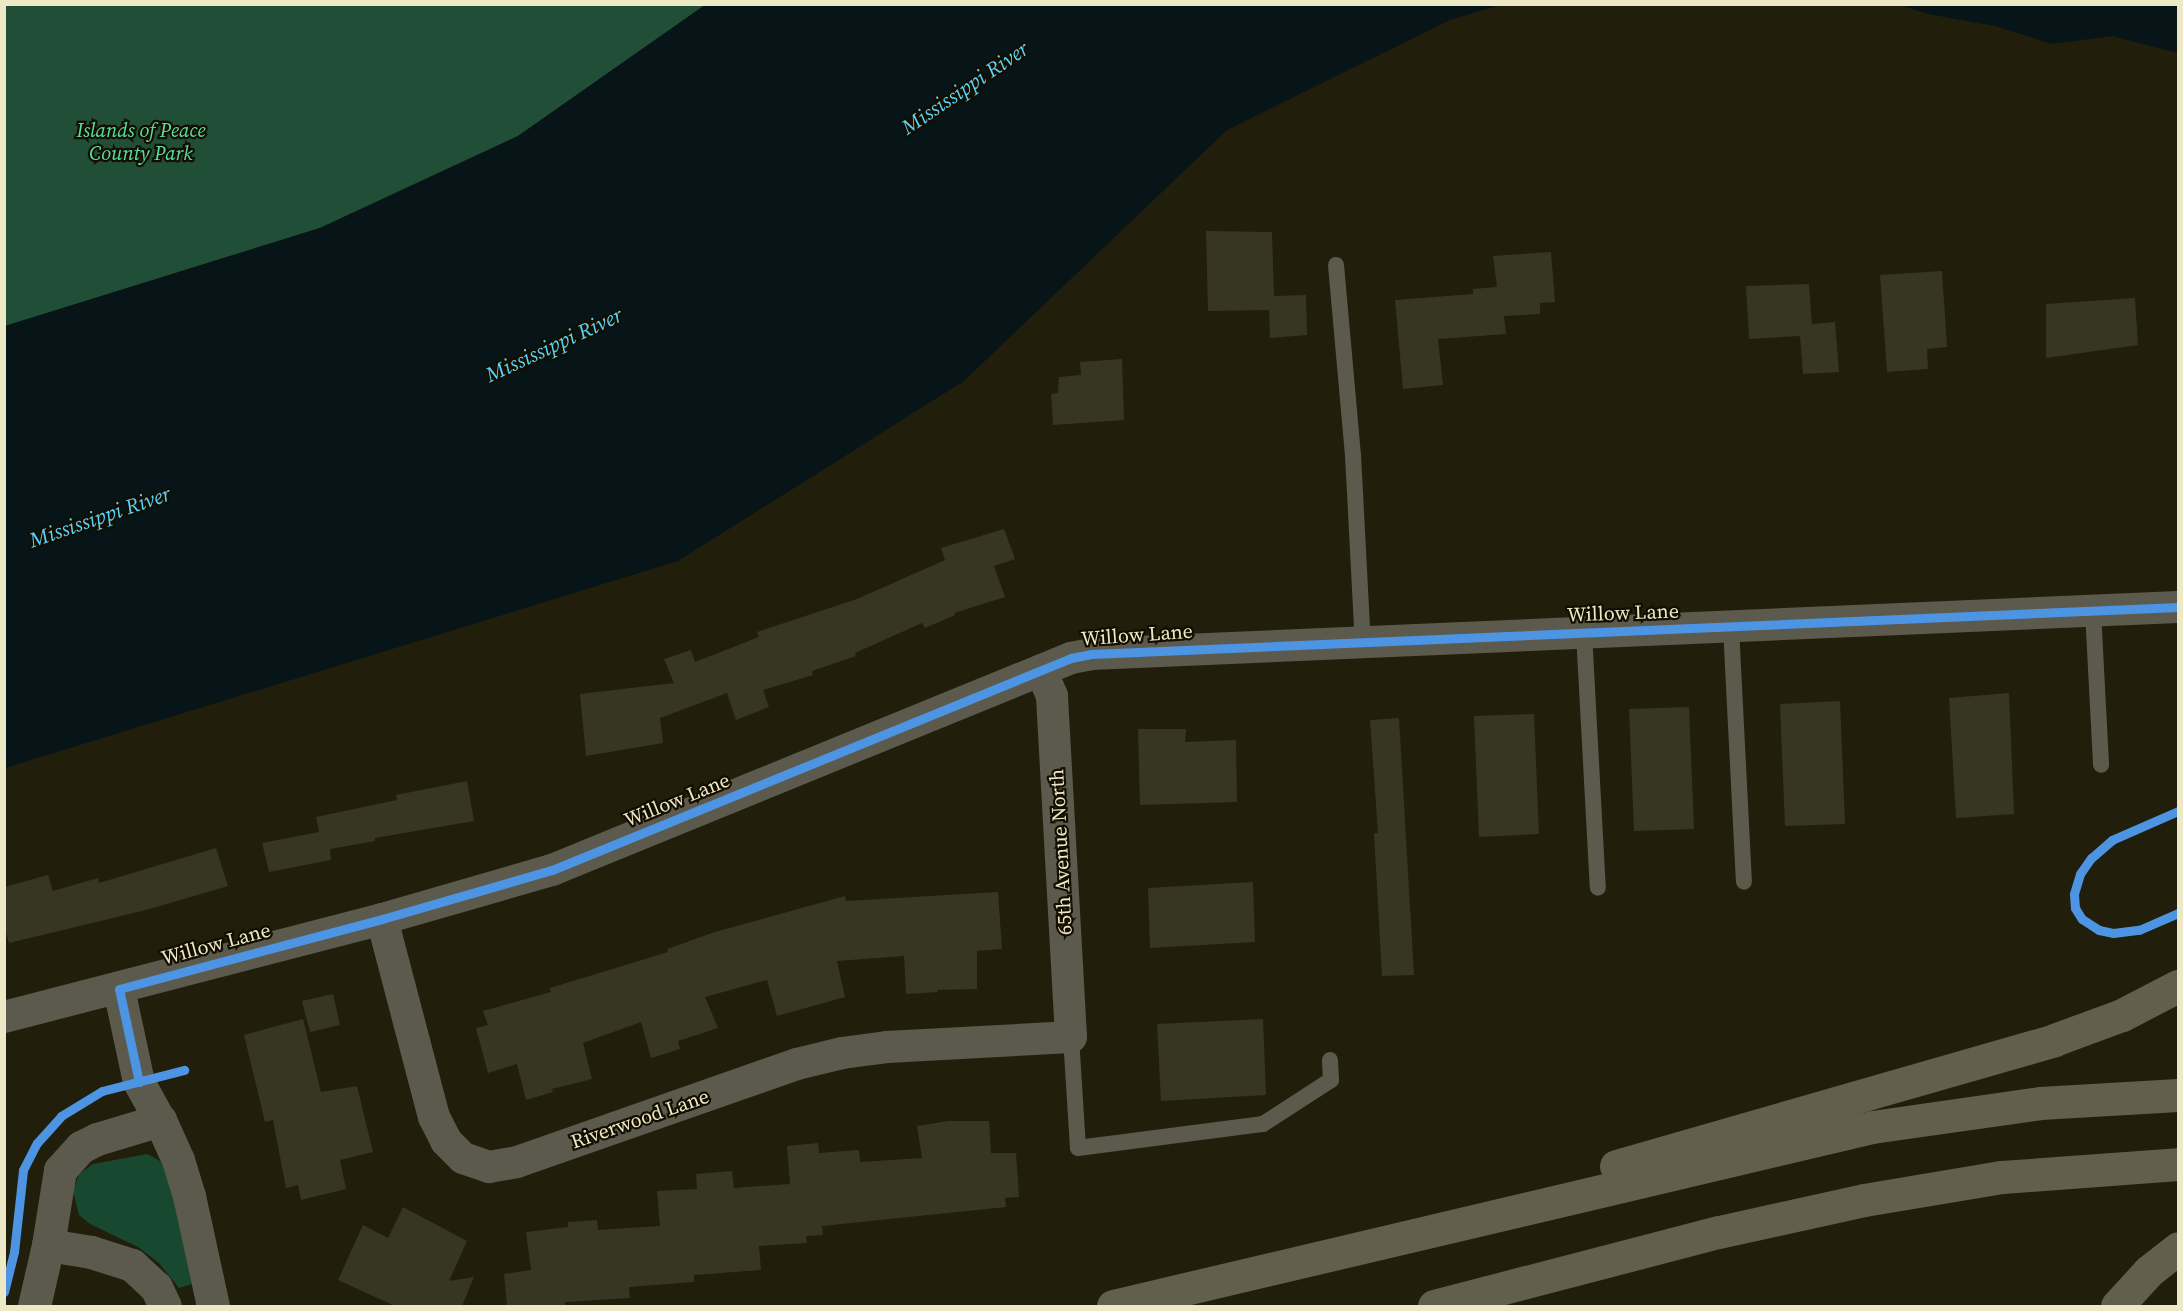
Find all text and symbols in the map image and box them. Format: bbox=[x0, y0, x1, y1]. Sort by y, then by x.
water label: Mississippi River bbox=[897, 36, 1033, 140]
park label: Islands of Peace County Park bbox=[76, 118, 206, 165]
water label: Mississippi River bbox=[482, 302, 626, 388]
water label: Mississippi River bbox=[26, 481, 174, 553]
street label: Willow Lane bbox=[1567, 599, 1679, 627]
street label: Willow Lane bbox=[1080, 619, 1194, 651]
street label: Willow Lane bbox=[621, 768, 733, 832]
street label: 65th Avenue North bbox=[1045, 768, 1077, 936]
street label: Willow Lane bbox=[159, 918, 273, 970]
street label: Riverwood Lane bbox=[568, 1084, 712, 1154]

